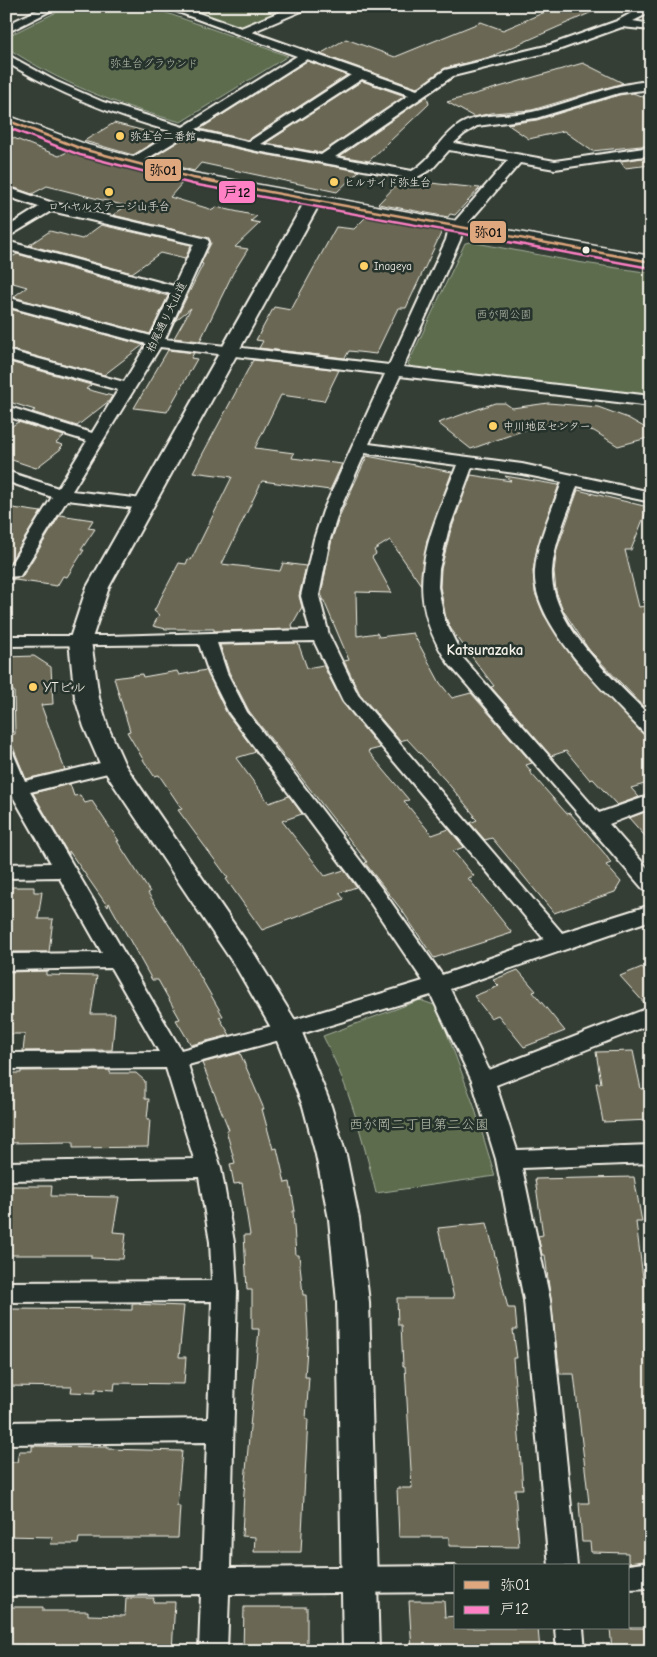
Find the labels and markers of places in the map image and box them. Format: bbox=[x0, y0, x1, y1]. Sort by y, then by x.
marker: 弥生台二番館 bbox=[114, 130, 126, 142]
place label: 弥生台二番館 bbox=[130, 130, 196, 143]
marker: ヒルサイド弥生台 bbox=[328, 176, 340, 188]
place label: ヒルサイド弥生台 bbox=[344, 176, 431, 189]
marker: ロイヤルステージ山手台 bbox=[103, 186, 115, 198]
place label: ロイヤルステージ山手台 bbox=[48, 200, 170, 213]
unlabelled marker bbox=[581, 245, 591, 255]
marker: Inageya bbox=[358, 260, 370, 272]
place label: Inageya bbox=[374, 260, 412, 273]
marker: 中川地区センター bbox=[487, 420, 499, 432]
place label: 中川地区センター bbox=[503, 420, 591, 433]
place label: YTビル bbox=[43, 679, 86, 696]
marker: YTビル bbox=[27, 681, 39, 693]

